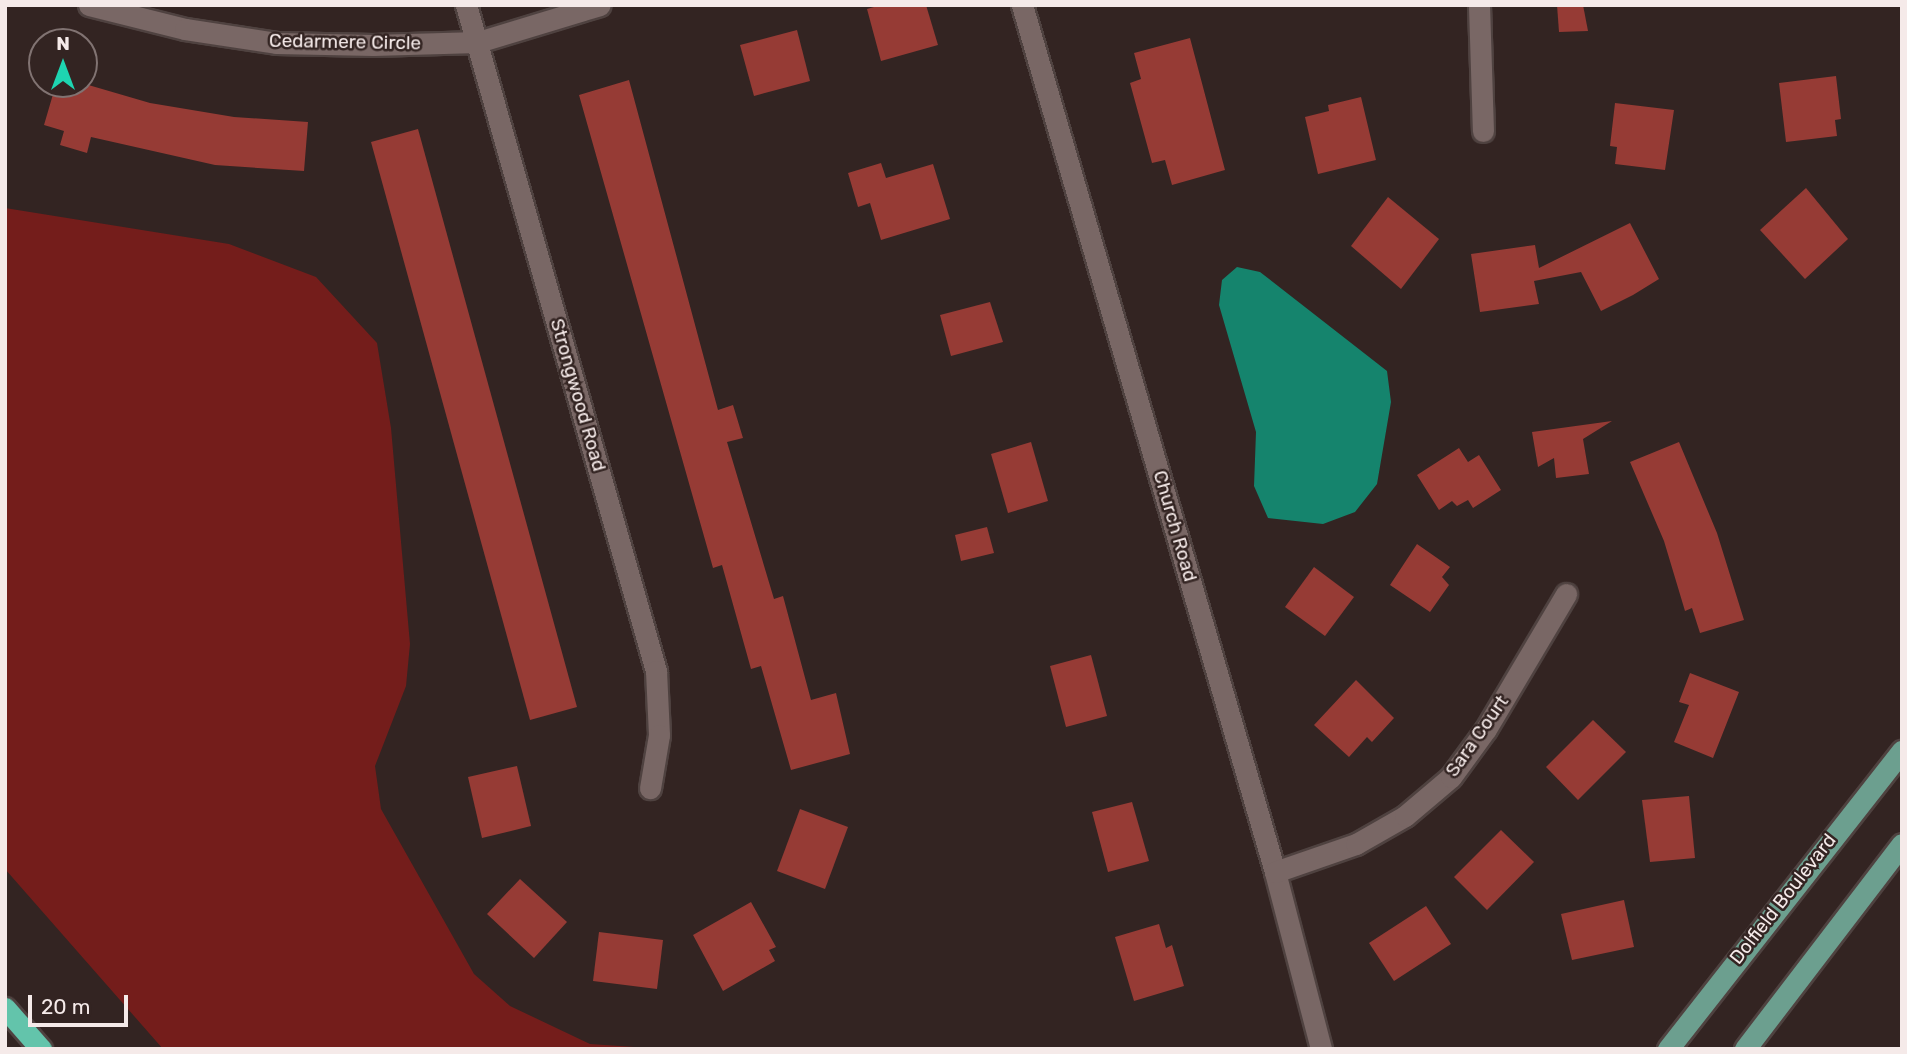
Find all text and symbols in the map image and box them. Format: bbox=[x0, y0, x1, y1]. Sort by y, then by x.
north arrow bbox=[28, 28, 98, 98]
street label: Cedarmere Circle bbox=[269, 29, 421, 55]
text: N bbox=[56, 32, 70, 55]
street label: Strongwood Road bbox=[545, 316, 611, 474]
street label: Church Road bbox=[1148, 468, 1202, 584]
street label: Sara Court bbox=[1441, 691, 1513, 781]
street label: Dolfield Boulevard bbox=[1725, 829, 1841, 969]
scale bar bbox=[32, 981, 131, 1025]
text: 20 m bbox=[41, 994, 90, 1019]

